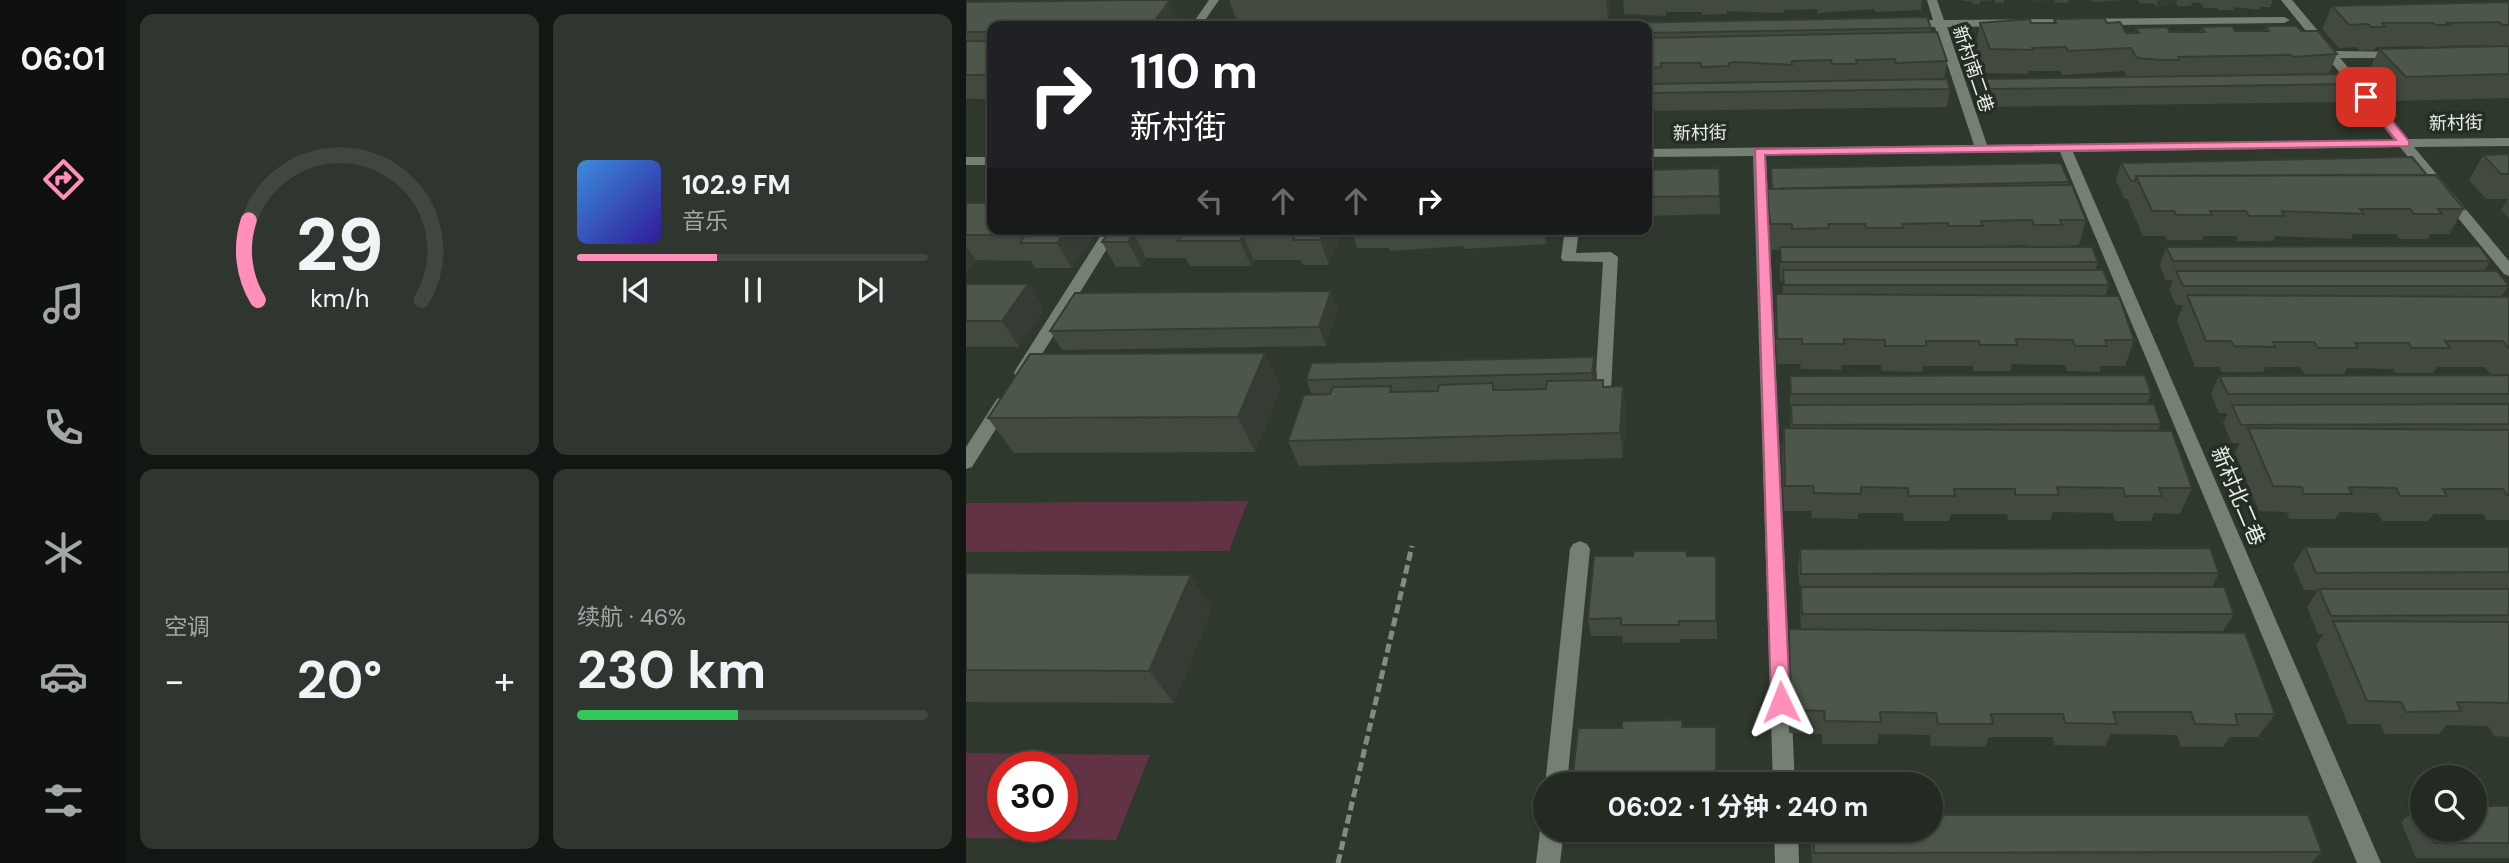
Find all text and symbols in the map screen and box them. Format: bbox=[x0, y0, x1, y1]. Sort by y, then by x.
street label: 新村南二巷 bbox=[1947, 23, 1999, 115]
text: 06:01 bbox=[20, 38, 106, 80]
text: 110 m bbox=[1130, 39, 1258, 103]
icon: right bbox=[1015, 49, 1106, 140]
pin bbox=[2336, 67, 2396, 127]
icon: arrive bbox=[2347, 78, 2385, 116]
text: 新村街 bbox=[1130, 106, 1226, 148]
street label: 新村街 bbox=[2429, 111, 2483, 135]
street label: 新村街 bbox=[1673, 121, 1727, 145]
icon: directions bbox=[39, 155, 88, 204]
text: 102.9 FM bbox=[682, 168, 791, 202]
icon: left bbox=[1191, 182, 1229, 220]
icon: ahead bbox=[1264, 182, 1302, 220]
icon: ahead bbox=[1337, 182, 1375, 220]
icon: right bbox=[1410, 182, 1448, 220]
text: 29 bbox=[296, 199, 383, 294]
text: 音乐 bbox=[682, 206, 728, 236]
icon: previous bbox=[617, 271, 655, 309]
icon: pause bbox=[734, 271, 772, 309]
icon: next bbox=[851, 271, 889, 309]
icon: music bbox=[39, 279, 88, 328]
text: km/h bbox=[310, 282, 369, 315]
icon: phone bbox=[39, 403, 88, 452]
street label: 新村北二巷 bbox=[2205, 442, 2271, 550]
icon: climate bbox=[39, 528, 88, 577]
text: 续航 · 46% bbox=[577, 602, 686, 632]
text: 空调 bbox=[164, 612, 210, 642]
text: 230 km bbox=[577, 636, 766, 704]
text: 20° bbox=[297, 646, 382, 714]
icon: car bbox=[39, 652, 88, 701]
text: − bbox=[164, 656, 185, 706]
text: + bbox=[494, 656, 515, 706]
position arrow bbox=[1744, 665, 1818, 739]
speed limit sign: 30 bbox=[987, 751, 1078, 842]
map controls bbox=[2410, 765, 2487, 842]
button: search bbox=[2410, 765, 2487, 842]
icon: filters bbox=[39, 776, 88, 825]
text: 06:02 · 1 分钟 · 240 m bbox=[1608, 790, 1868, 824]

